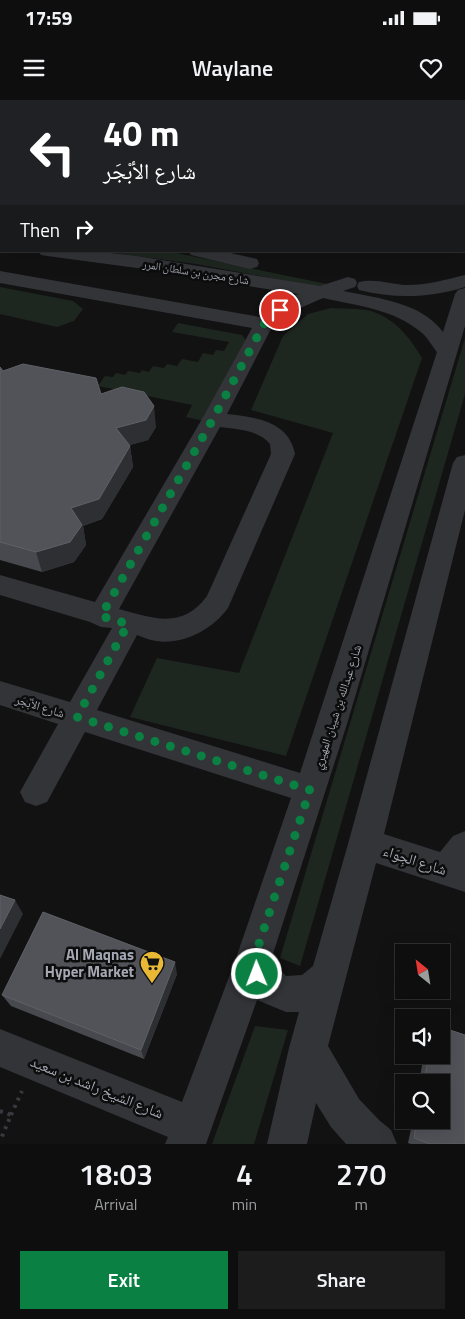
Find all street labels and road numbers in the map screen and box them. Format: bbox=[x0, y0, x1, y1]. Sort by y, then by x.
street label: شارع مجرن بن سلطان المرر bbox=[141, 256, 250, 288]
street label: شارع عبدالله بن شيبان المهيري bbox=[308, 642, 367, 772]
street label: شارع الأبْجَر bbox=[12, 689, 67, 723]
street label: شارع الجِوَاء bbox=[380, 839, 450, 881]
street label: شارع الشيخ راشد بن سعيد bbox=[27, 1050, 167, 1124]

